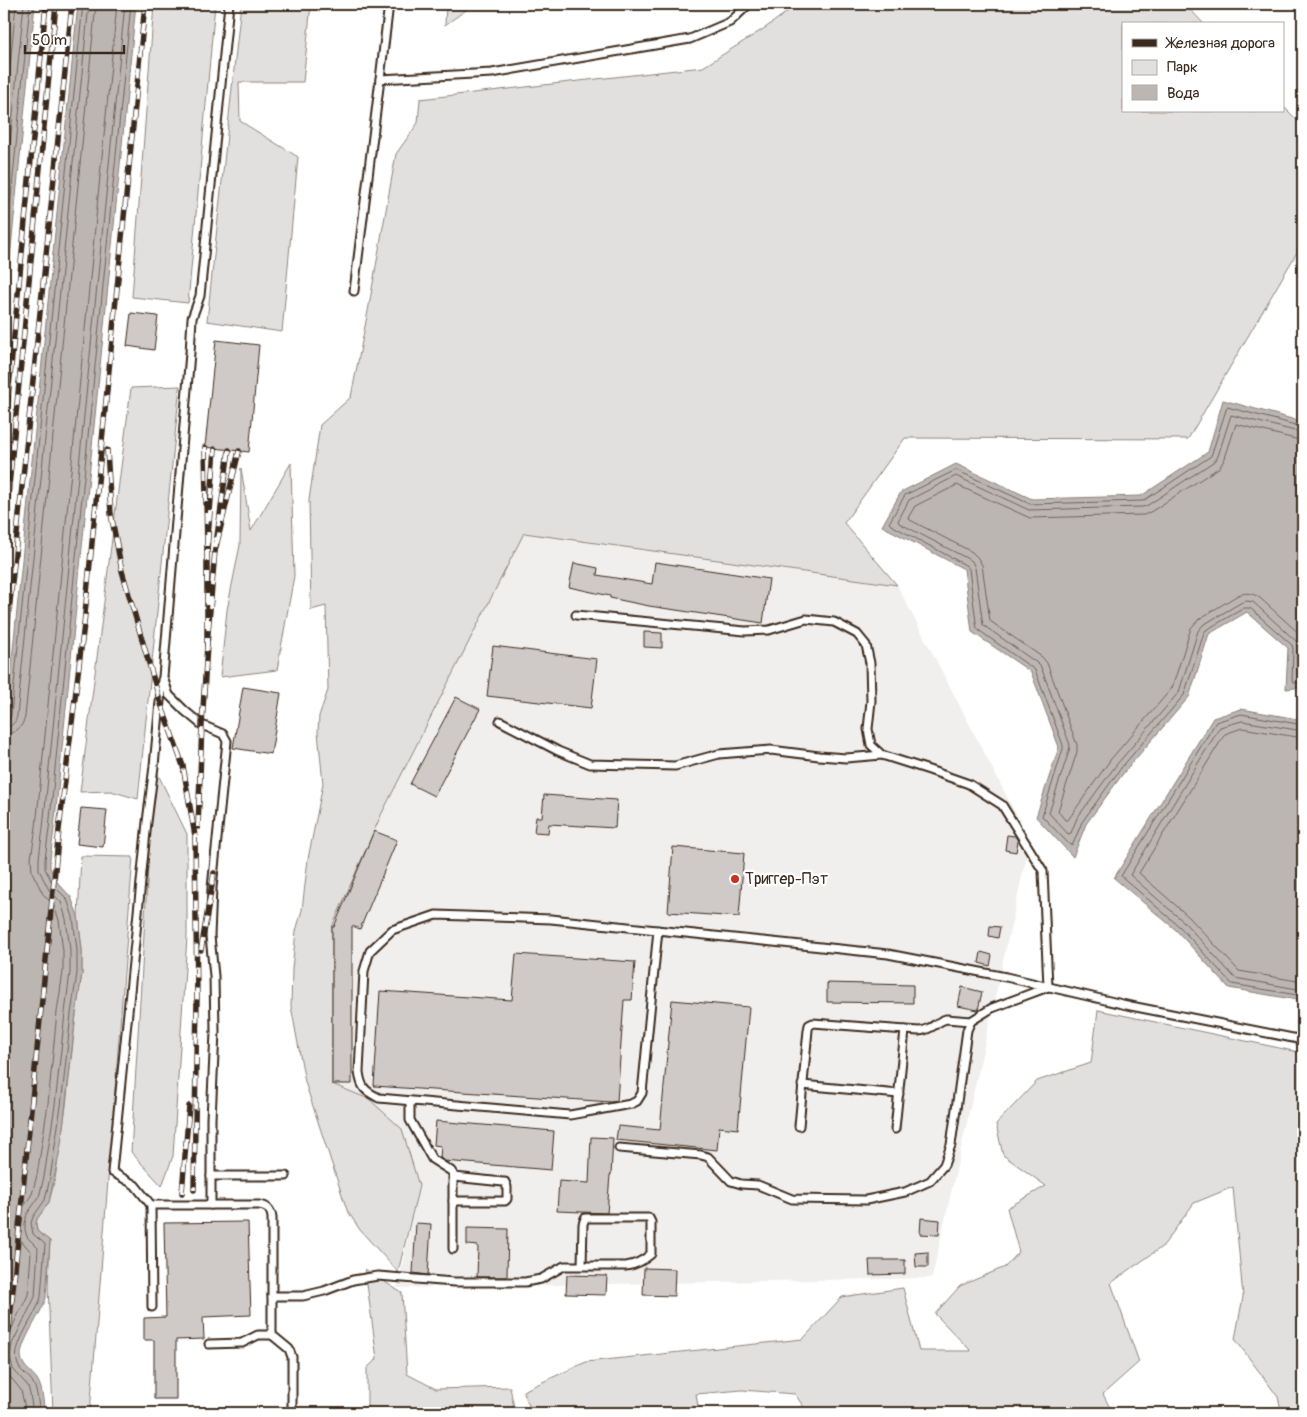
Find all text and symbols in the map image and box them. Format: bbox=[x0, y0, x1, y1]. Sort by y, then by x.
scale bar bbox=[25, 22, 124, 54]
legend bbox=[1122, 22, 1284, 112]
text: 50 m bbox=[32, 31, 67, 50]
text: Железная дорога bbox=[1165, 34, 1275, 53]
text: Парк bbox=[1167, 58, 1198, 77]
text: Вода bbox=[1167, 84, 1200, 103]
place label: Триггер-Пэт bbox=[745, 869, 828, 889]
marker: Триггер-Пэт bbox=[729, 873, 741, 885]

